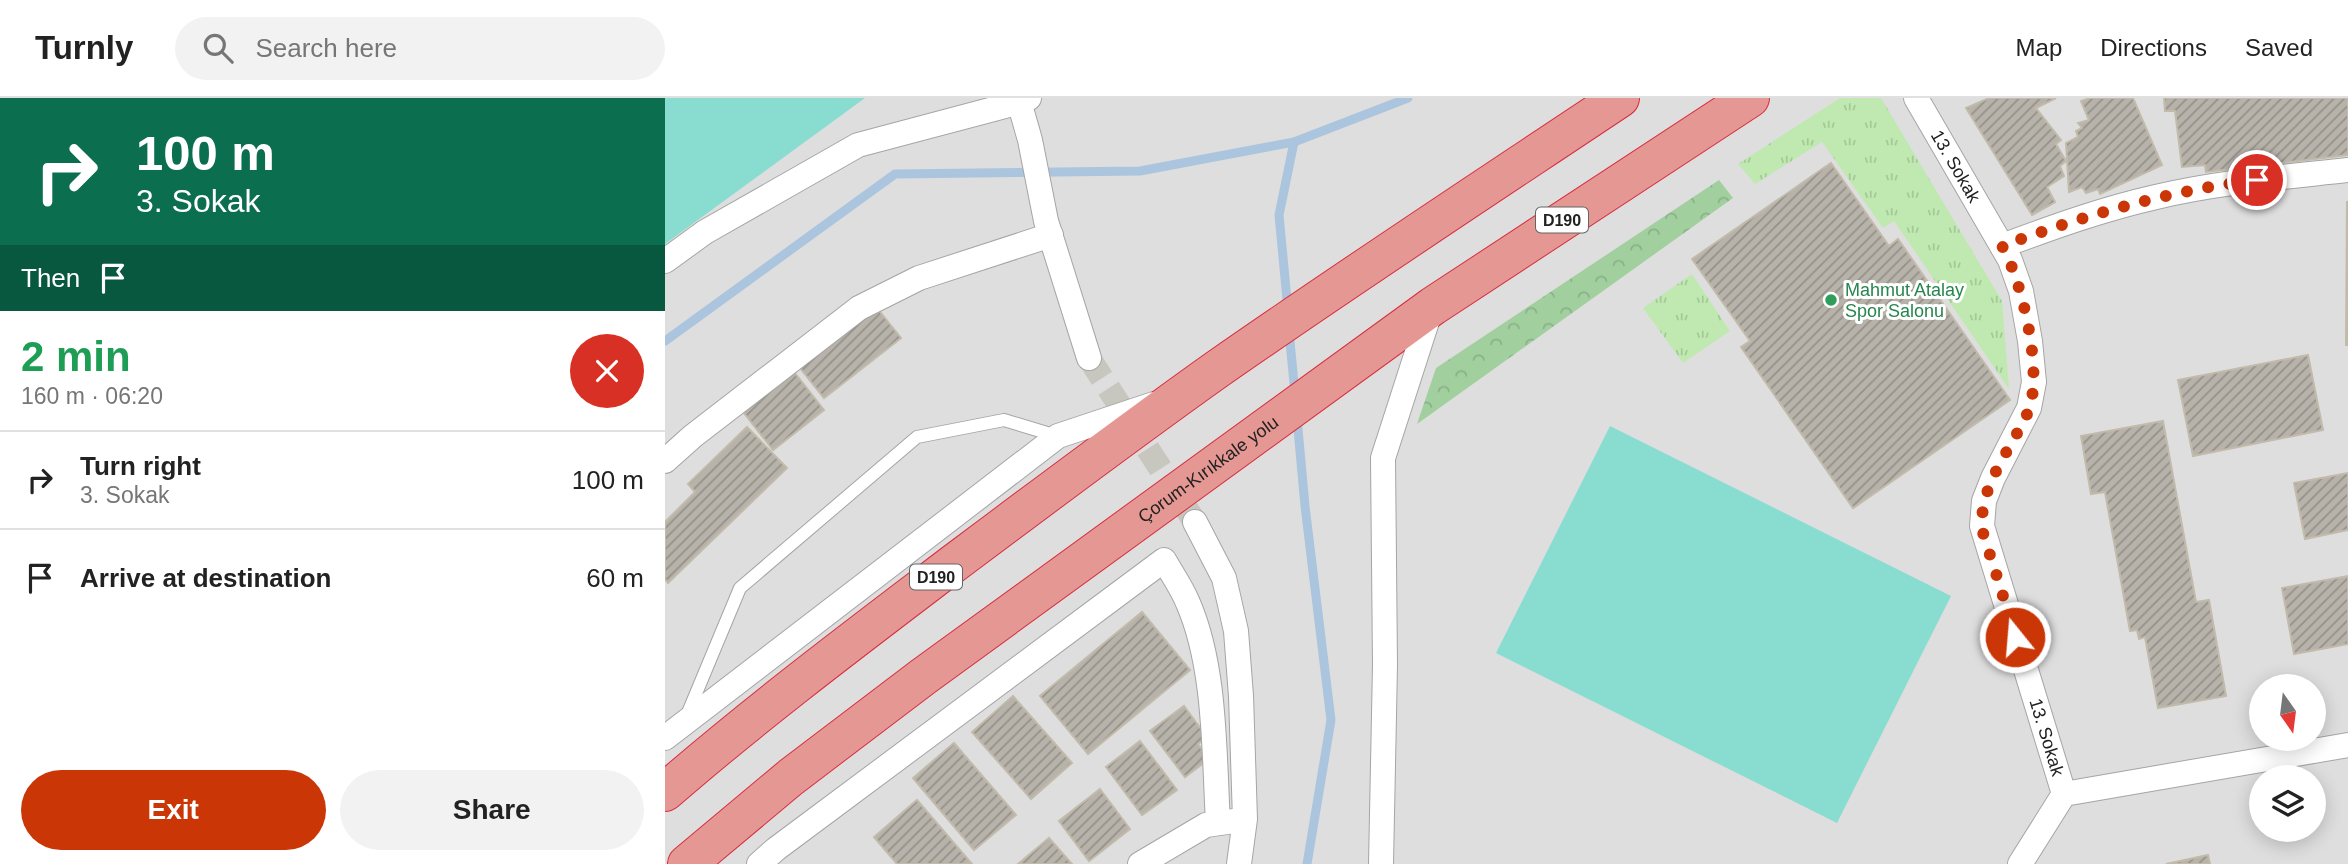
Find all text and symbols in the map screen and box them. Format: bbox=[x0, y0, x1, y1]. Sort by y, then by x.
search box bbox=[175, 17, 665, 80]
text: Turnly bbox=[35, 29, 133, 66]
icon: search bbox=[199, 29, 237, 67]
text: Search here bbox=[255, 33, 397, 63]
text: Map bbox=[2016, 34, 2062, 61]
text: Directions bbox=[2100, 34, 2207, 61]
text: Saved bbox=[2245, 34, 2313, 61]
icon: right bbox=[21, 126, 112, 217]
text: 100 m bbox=[136, 126, 275, 180]
street label: 13. Sokak bbox=[1927, 127, 1985, 207]
pin bbox=[2227, 150, 2287, 210]
icon: arrive bbox=[2238, 161, 2276, 199]
text: 3. Sokak bbox=[136, 183, 261, 219]
road number: D190 bbox=[1536, 208, 1588, 232]
icon: arrive bbox=[94, 259, 132, 297]
text: Then bbox=[21, 263, 80, 293]
place label: Mahmut Atalay Spor Salonu bbox=[1845, 280, 1964, 321]
marker: Mahmut Atalay Spor Salonu bbox=[1823, 292, 1839, 308]
text: 2 min bbox=[21, 333, 131, 380]
button: close bbox=[570, 334, 644, 408]
text: 160 m · 06:20 bbox=[21, 383, 163, 409]
street label: Çorum-Kırıkkale yolu bbox=[1134, 412, 1282, 527]
text: Turn right bbox=[80, 451, 201, 481]
icon: right bbox=[21, 461, 59, 499]
text: 100 m bbox=[572, 465, 644, 495]
text: 3. Sokak bbox=[80, 482, 170, 508]
icon: arrive bbox=[21, 559, 59, 597]
text: Arrive at destination bbox=[80, 563, 331, 593]
text: 60 m bbox=[586, 563, 644, 593]
road number: D190 bbox=[910, 564, 962, 590]
position arrow bbox=[1978, 600, 2052, 674]
north arrow bbox=[2249, 674, 2326, 751]
map controls bbox=[2249, 674, 2326, 842]
street label: 13. Sokak bbox=[2025, 696, 2068, 779]
button: layers bbox=[2249, 765, 2326, 842]
button: Exit bbox=[21, 770, 326, 850]
button: Share bbox=[340, 770, 644, 850]

